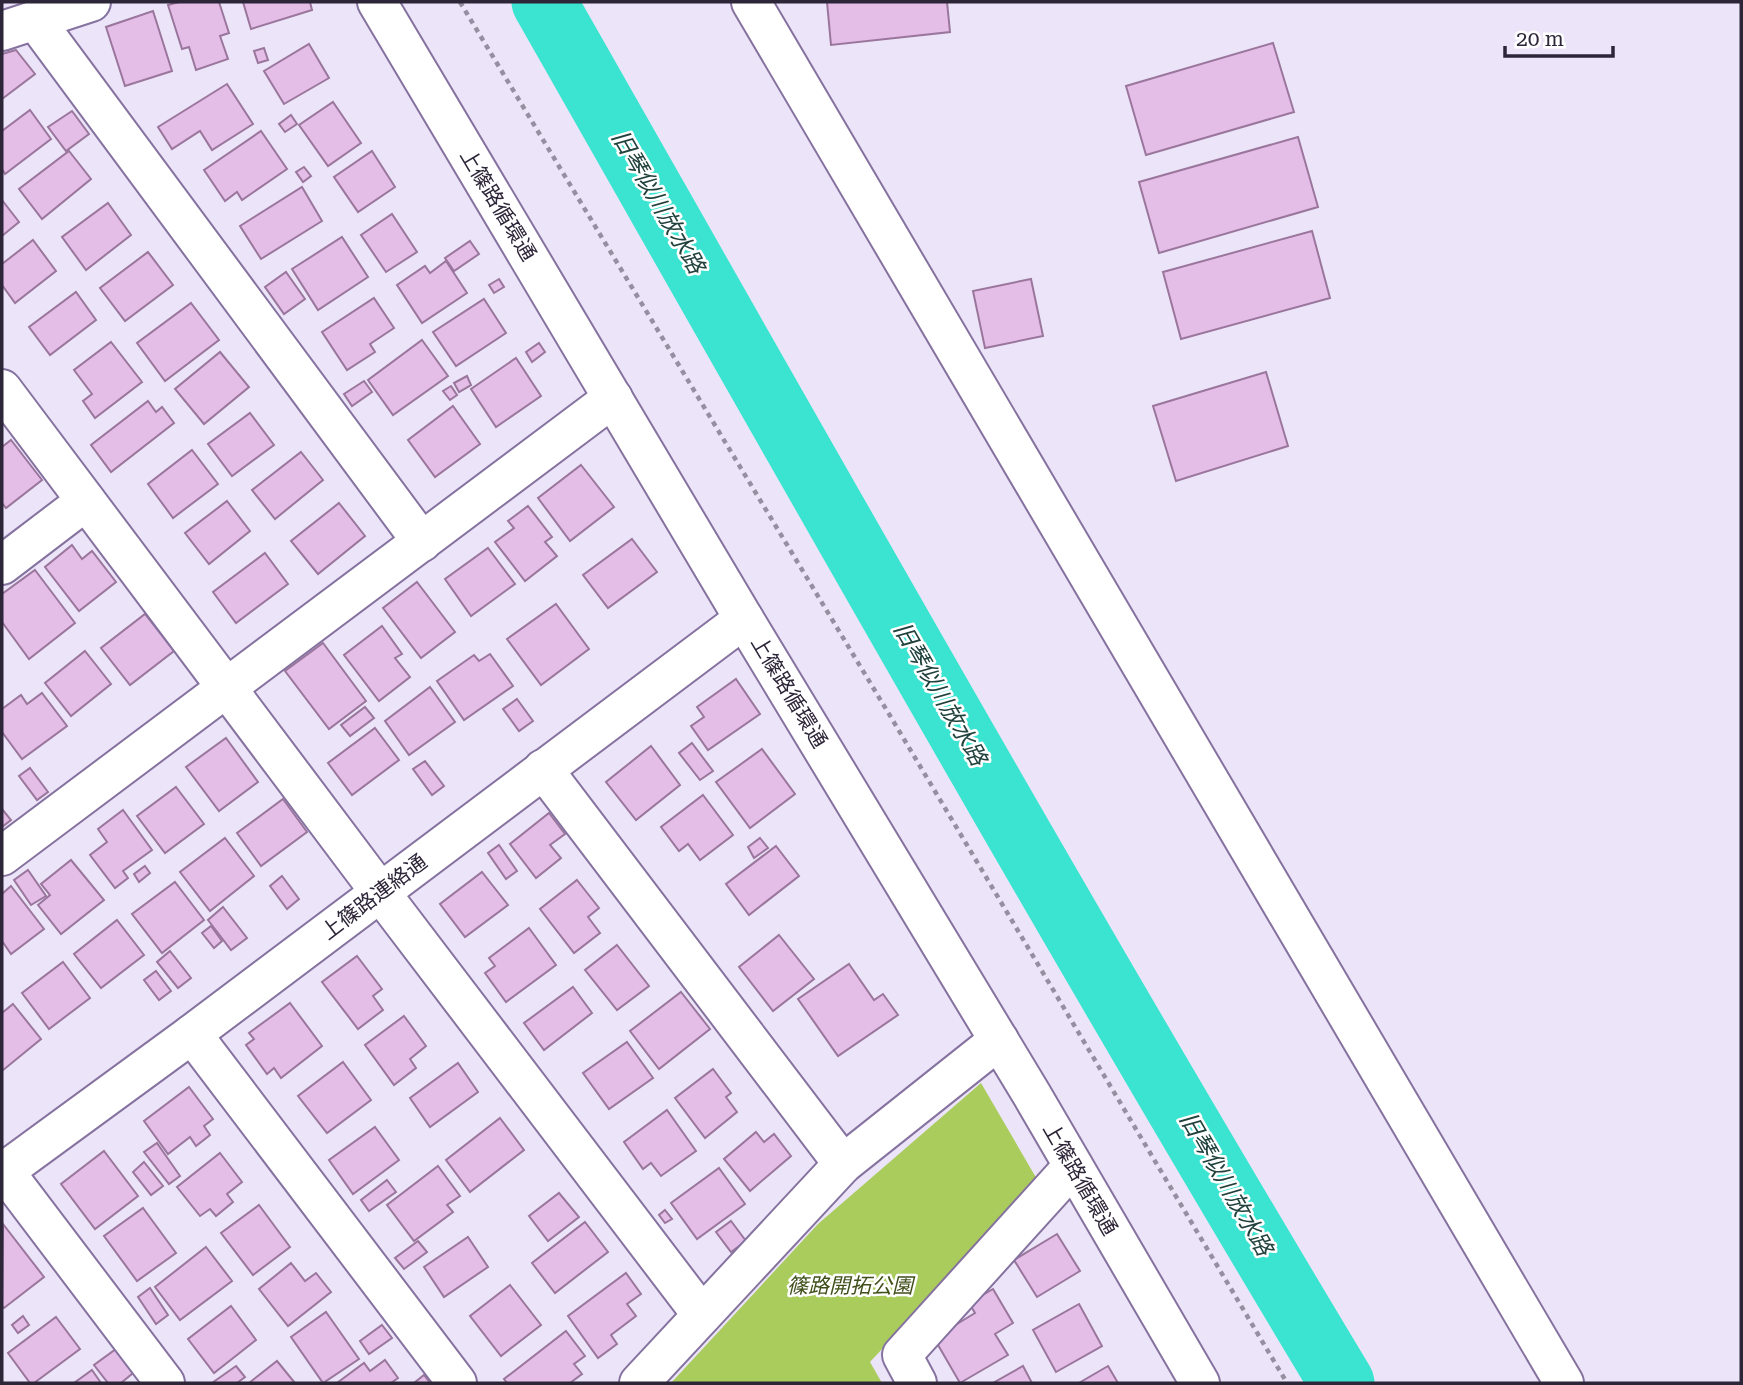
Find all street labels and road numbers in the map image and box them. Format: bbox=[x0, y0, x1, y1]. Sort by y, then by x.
street label: 上篠路循環通 bbox=[455, 145, 541, 265]
street label: 上篠路循環通 bbox=[746, 632, 832, 752]
street label: 上篠路連絡通 bbox=[316, 850, 432, 944]
street label: 上篠路循環通 bbox=[1038, 1118, 1122, 1240]

